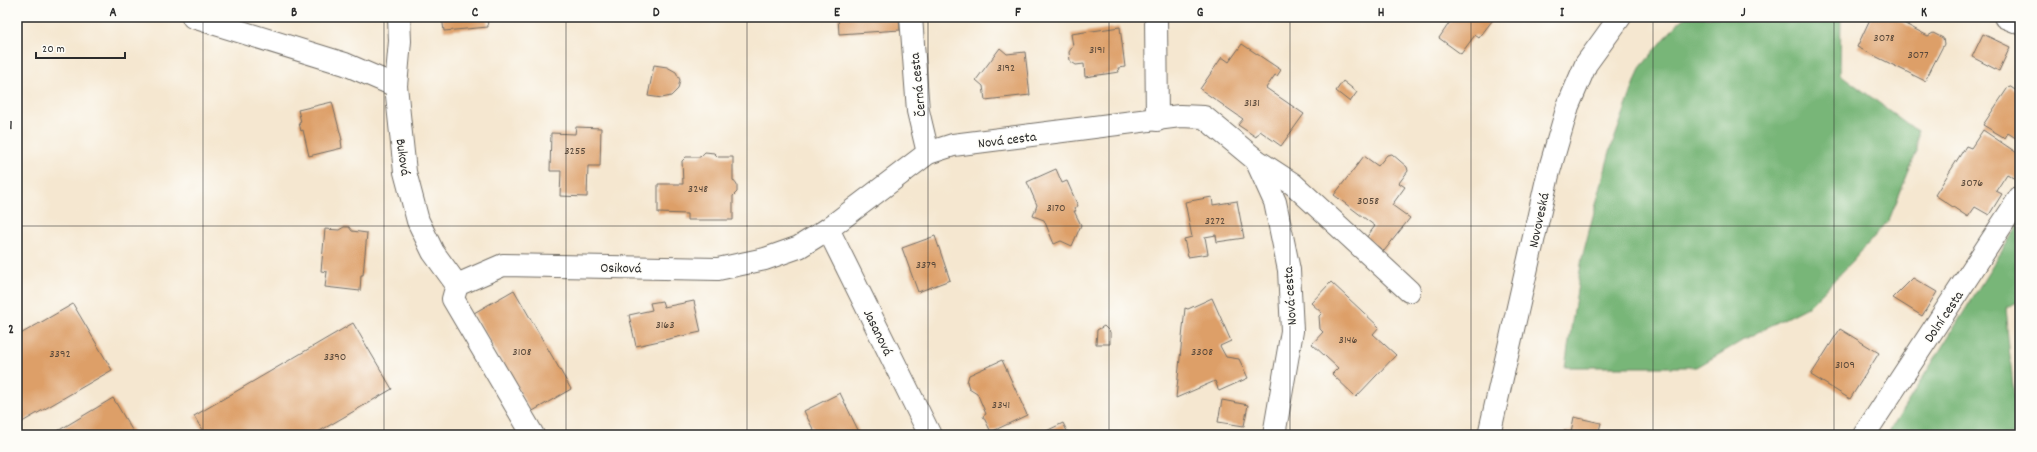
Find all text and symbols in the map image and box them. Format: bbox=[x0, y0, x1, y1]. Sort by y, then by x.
text: A bbox=[109, 4, 117, 23]
text: B bbox=[291, 4, 297, 23]
text: C bbox=[472, 4, 479, 23]
text: D bbox=[653, 4, 660, 23]
text: E bbox=[834, 4, 841, 23]
text: F bbox=[1015, 4, 1021, 23]
text: G bbox=[1197, 4, 1204, 23]
text: H bbox=[1378, 4, 1385, 23]
text: I bbox=[1560, 4, 1565, 23]
text: J bbox=[1741, 4, 1746, 23]
text: K bbox=[1921, 4, 1927, 23]
house number: 3078 bbox=[1873, 30, 1895, 47]
scale bar bbox=[36, 34, 125, 60]
text: 20 m bbox=[42, 41, 65, 58]
house number: 3191 bbox=[1089, 42, 1105, 59]
house number: 3077 bbox=[1907, 47, 1929, 64]
street label: Černá cesta bbox=[906, 51, 932, 118]
house number: 3192 bbox=[997, 60, 1015, 77]
house number: 3131 bbox=[1244, 95, 1260, 112]
text: 1 bbox=[10, 117, 13, 136]
street label: Nová cesta bbox=[977, 127, 1038, 154]
street label: Buková bbox=[390, 137, 415, 177]
house number: 3255 bbox=[564, 143, 586, 160]
house number: 3076 bbox=[1961, 175, 1983, 192]
house number: 3248 bbox=[688, 181, 708, 198]
street label: Novoveská bbox=[1524, 191, 1556, 250]
house number: 3058 bbox=[1357, 193, 1379, 210]
house number: 3170 bbox=[1046, 200, 1066, 217]
house number: 3272 bbox=[1205, 213, 1225, 230]
house number: 3379 bbox=[916, 257, 936, 274]
street label: Osiková bbox=[600, 259, 642, 279]
street label: Nová cesta bbox=[1279, 266, 1303, 326]
street label: Dolní cesta bbox=[1920, 287, 1970, 347]
street label: Jasanová bbox=[857, 306, 897, 360]
house number: 3163 bbox=[655, 317, 675, 334]
text: 2 bbox=[8, 321, 14, 340]
house number: 3146 bbox=[1339, 332, 1358, 349]
house number: 3108 bbox=[512, 344, 532, 361]
house number: 3308 bbox=[1191, 344, 1213, 361]
house number: 3392 bbox=[49, 346, 71, 363]
house number: 3390 bbox=[324, 349, 346, 366]
house number: 3109 bbox=[1835, 357, 1855, 374]
house number: 3341 bbox=[992, 397, 1010, 414]

